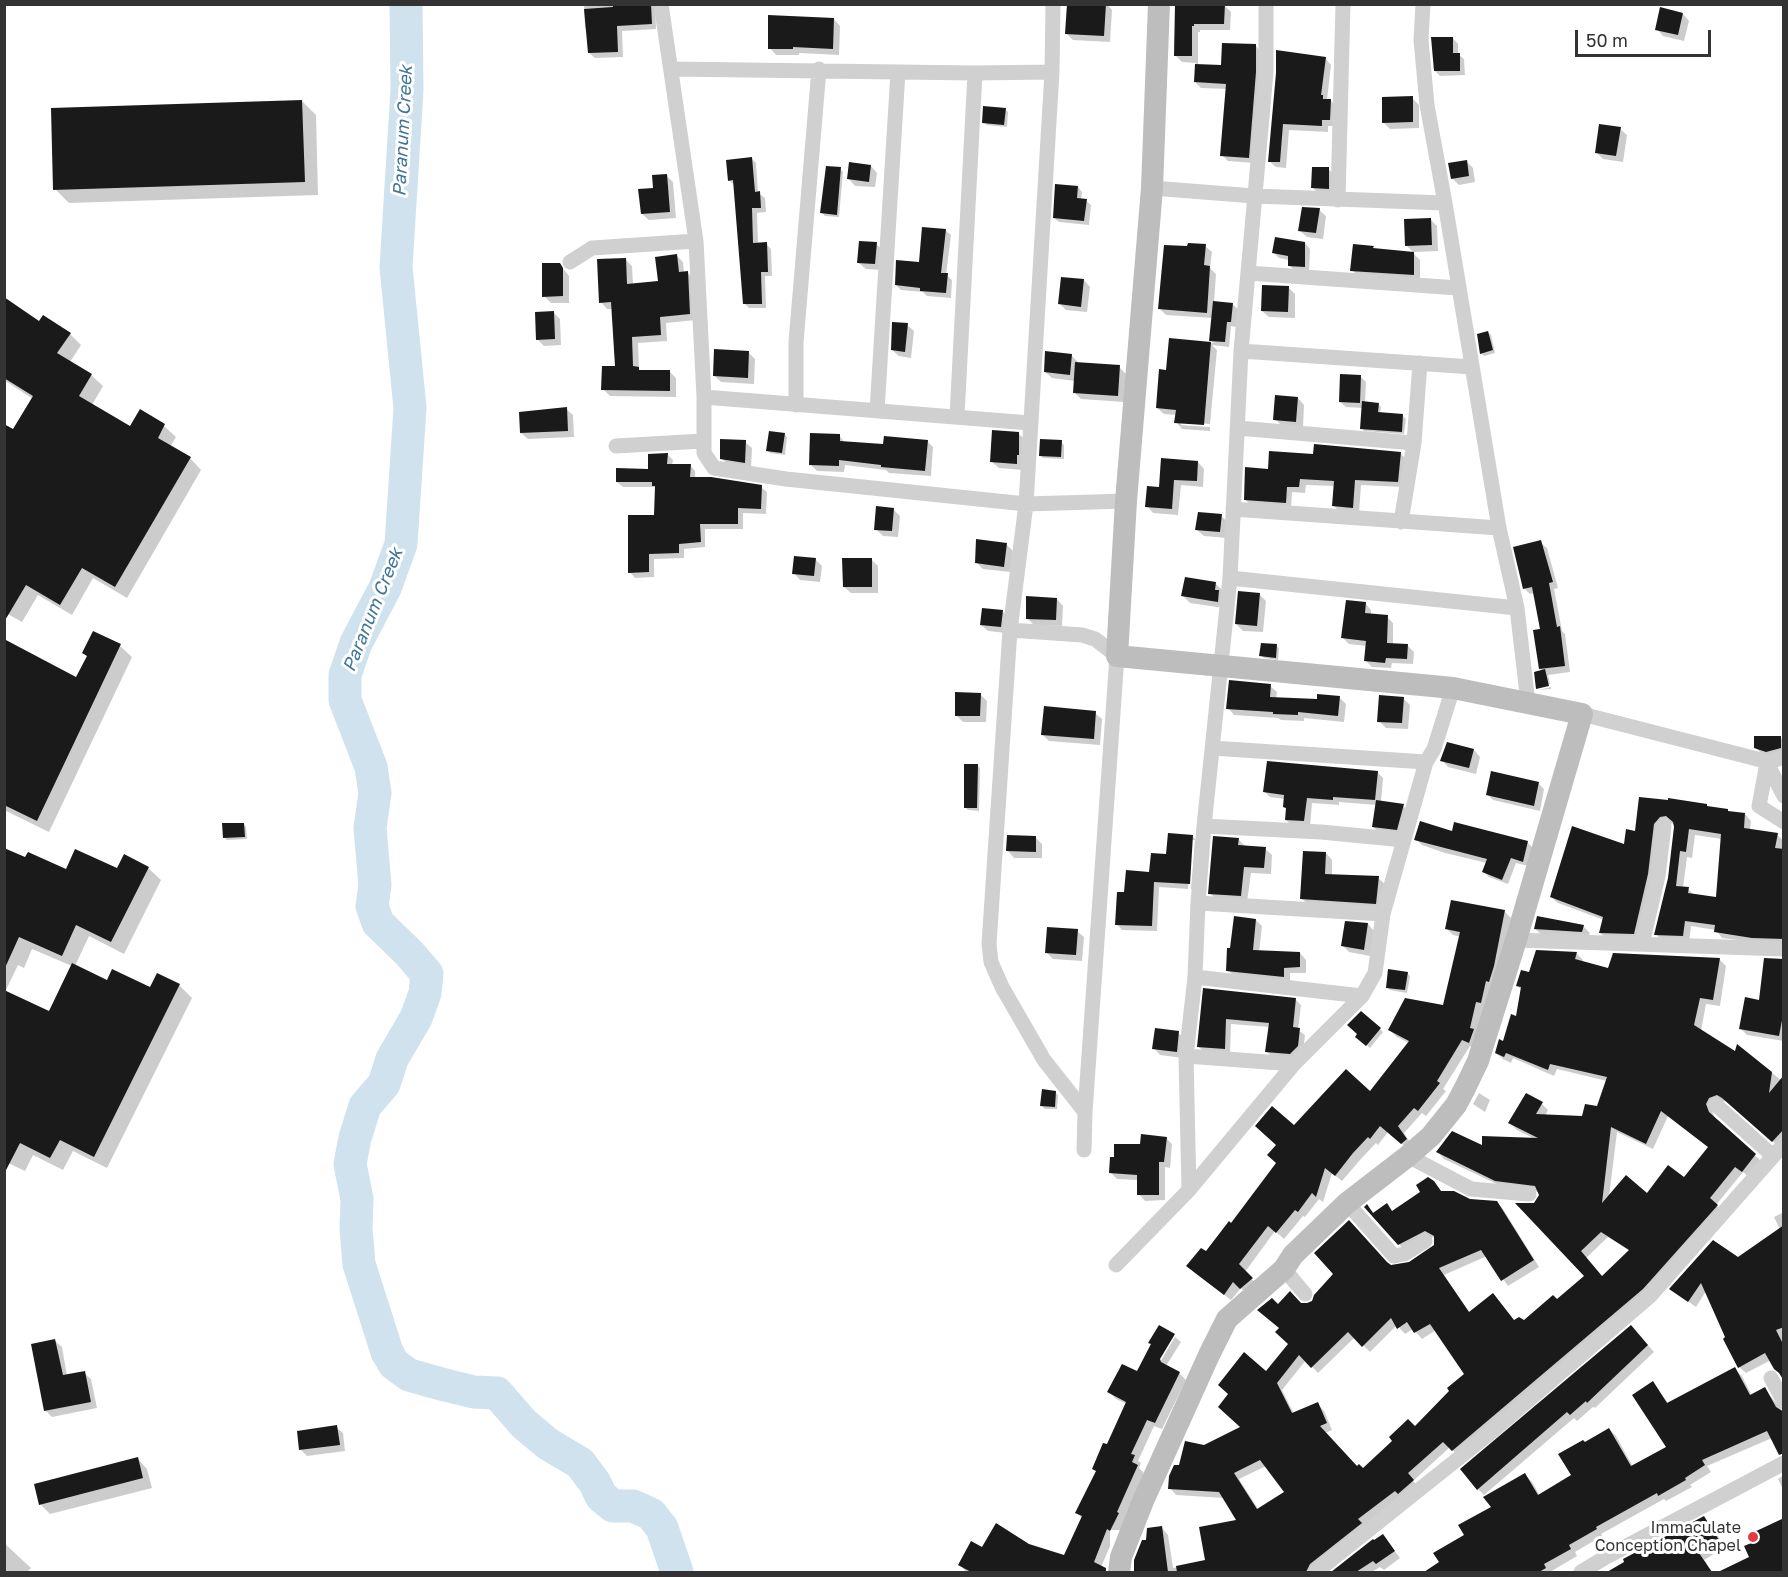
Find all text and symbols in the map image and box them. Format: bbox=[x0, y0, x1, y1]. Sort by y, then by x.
scale bar bbox=[1578, 18, 1714, 56]
text: 50 m bbox=[1586, 29, 1628, 51]
water label: Paranum Creek bbox=[389, 65, 417, 197]
water label: Paranum Creek bbox=[338, 545, 408, 675]
place label: Immaculate Conception Chapel bbox=[1595, 1518, 1741, 1556]
marker: Immaculate Conception Chapel bbox=[1746, 1530, 1760, 1544]

